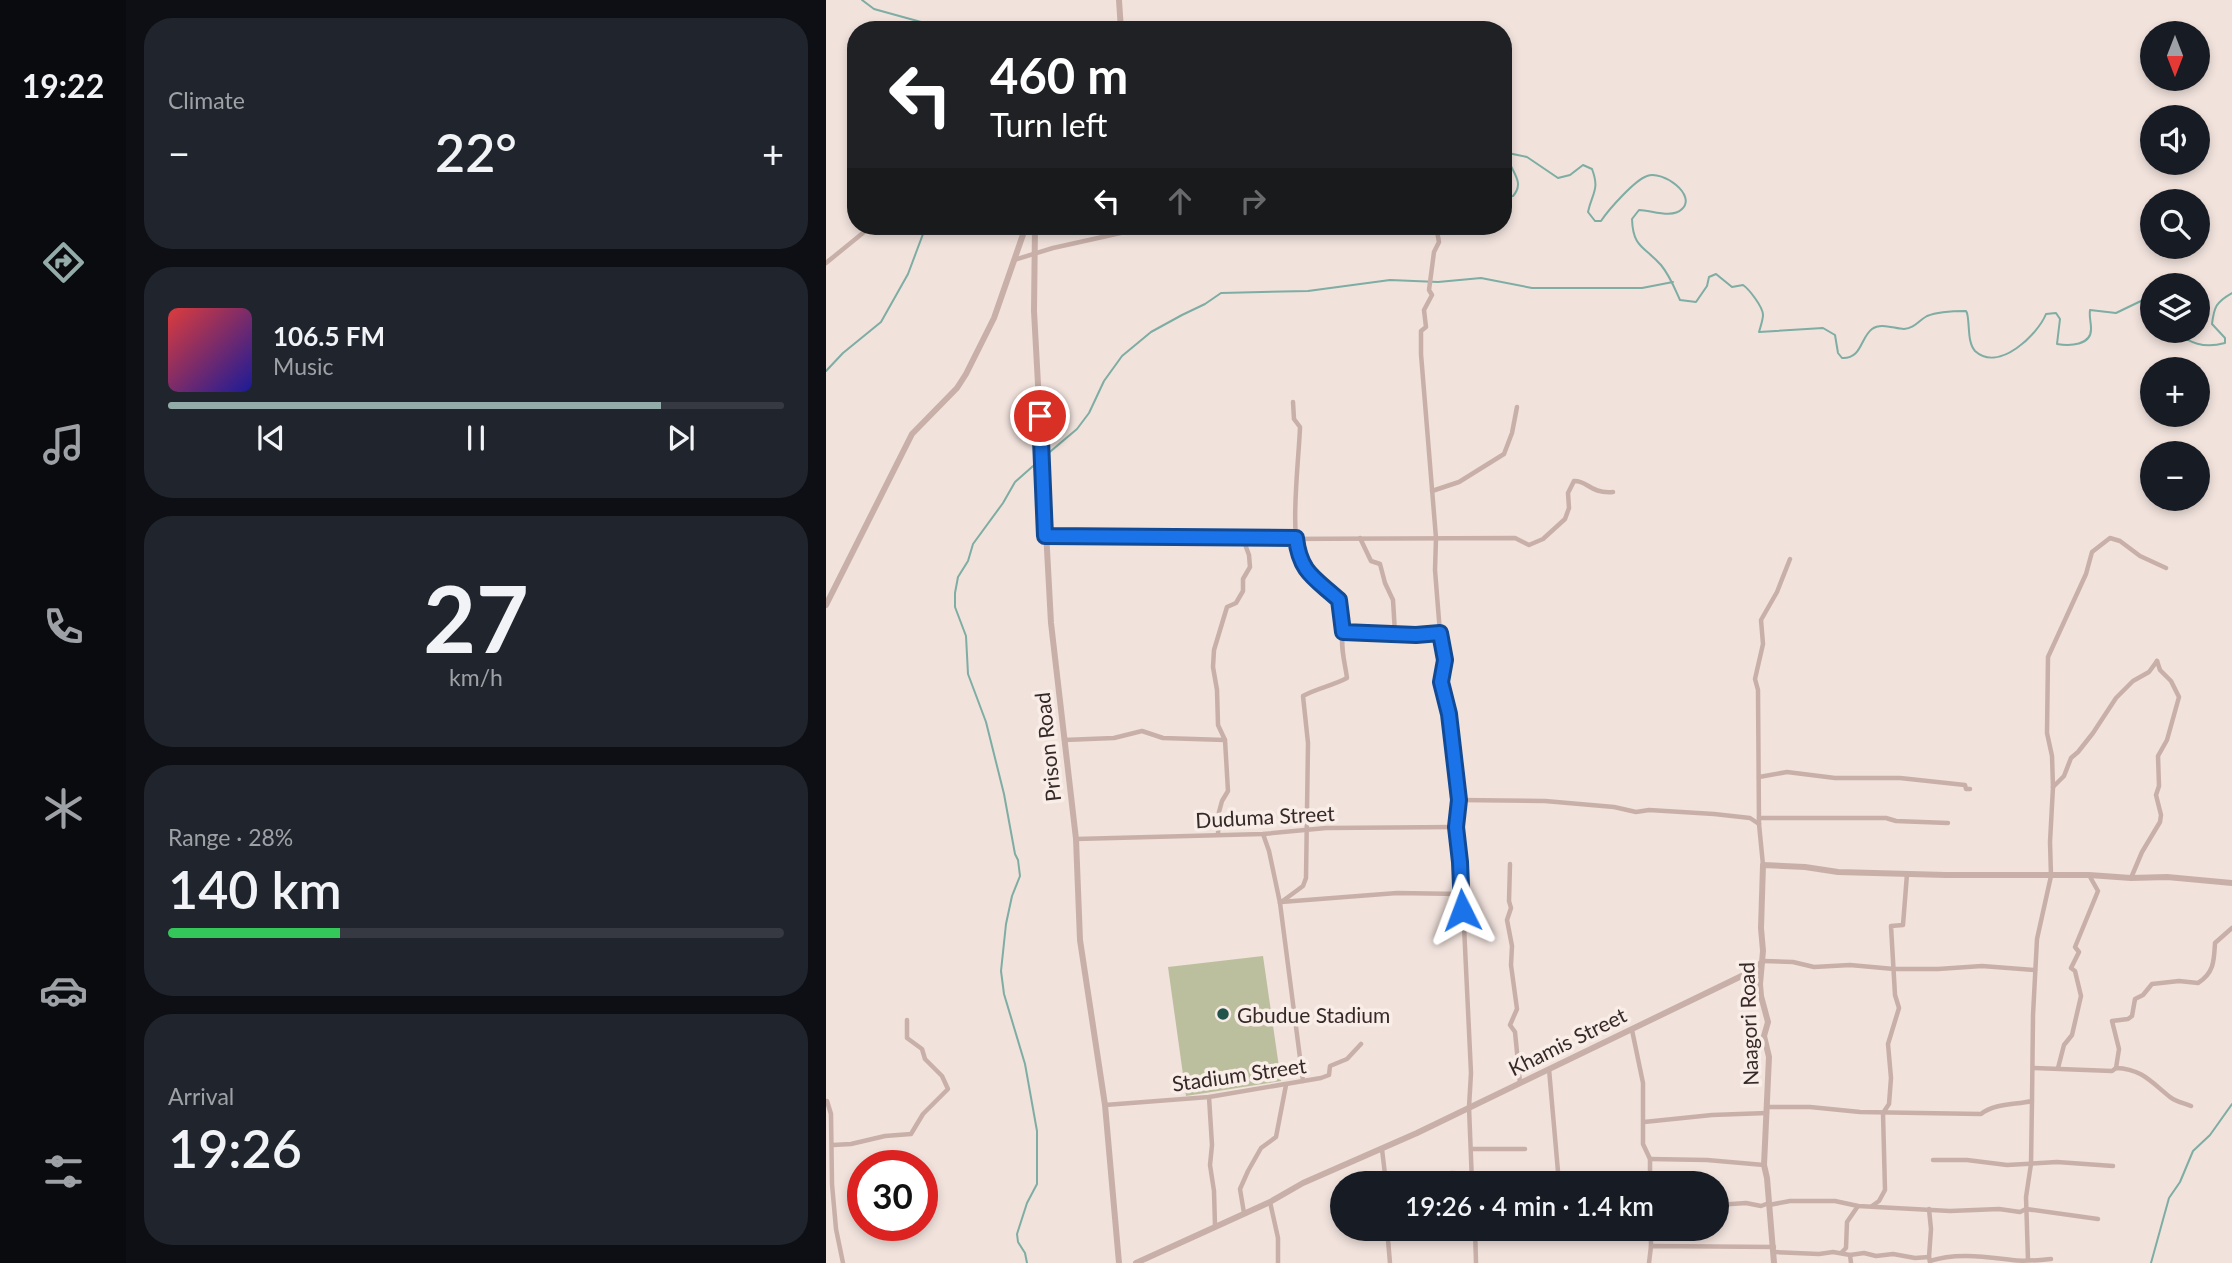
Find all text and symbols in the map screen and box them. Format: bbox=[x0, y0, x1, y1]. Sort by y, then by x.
north arrow bbox=[2140, 21, 2210, 91]
map controls bbox=[2140, 21, 2210, 511]
text: 460 m bbox=[990, 46, 1128, 104]
icon: left bbox=[875, 49, 966, 140]
text: 19:22 bbox=[22, 66, 104, 105]
text: Climate bbox=[168, 86, 245, 114]
text: Turn left bbox=[990, 105, 1107, 144]
button: sound bbox=[2140, 105, 2210, 175]
text: 22° bbox=[435, 121, 517, 183]
text: − bbox=[168, 130, 190, 176]
text: + bbox=[762, 130, 784, 176]
icon: left bbox=[1088, 182, 1126, 220]
icon: ahead bbox=[1161, 182, 1199, 220]
icon: right bbox=[1234, 182, 1272, 220]
button: search bbox=[2140, 189, 2210, 259]
icon: directions bbox=[39, 238, 88, 287]
button: layers bbox=[2140, 273, 2210, 343]
text: 106.5 FM bbox=[273, 320, 385, 352]
text: Music bbox=[273, 352, 333, 380]
button: + bbox=[2140, 357, 2210, 427]
pin bbox=[1010, 386, 1070, 446]
icon: arrive bbox=[1021, 397, 1059, 435]
icon: previous bbox=[252, 419, 290, 457]
icon: pause bbox=[457, 419, 495, 457]
icon: next bbox=[662, 419, 700, 457]
icon: music bbox=[39, 420, 88, 469]
button: − bbox=[2140, 441, 2210, 511]
text: 27 bbox=[423, 563, 529, 672]
icon: phone bbox=[39, 602, 88, 651]
text: km/h bbox=[449, 663, 503, 691]
street label: Prison Road bbox=[1029, 691, 1065, 803]
icon: climate bbox=[39, 784, 88, 833]
street label: Duduma Street bbox=[1195, 800, 1336, 832]
text: Range · 28% bbox=[168, 823, 293, 851]
text: 140 km bbox=[168, 858, 342, 920]
position arrow bbox=[1425, 873, 1499, 947]
street label: Naagori Road bbox=[1733, 962, 1763, 1086]
icon: car bbox=[39, 966, 88, 1015]
street label: Khamis Street bbox=[1504, 1001, 1630, 1080]
place label: Gbudue Stadium bbox=[1237, 1002, 1390, 1027]
marker: Gbudue Stadium bbox=[1215, 1006, 1231, 1022]
street label: Stadium Street bbox=[1170, 1052, 1308, 1096]
text: Arrival bbox=[168, 1082, 234, 1110]
text: 19:26 bbox=[168, 1117, 302, 1179]
icon: filters bbox=[39, 1147, 88, 1196]
speed limit sign: 30 bbox=[847, 1150, 938, 1241]
text: 19:26 · 4 min · 1.4 km bbox=[1405, 1190, 1654, 1222]

